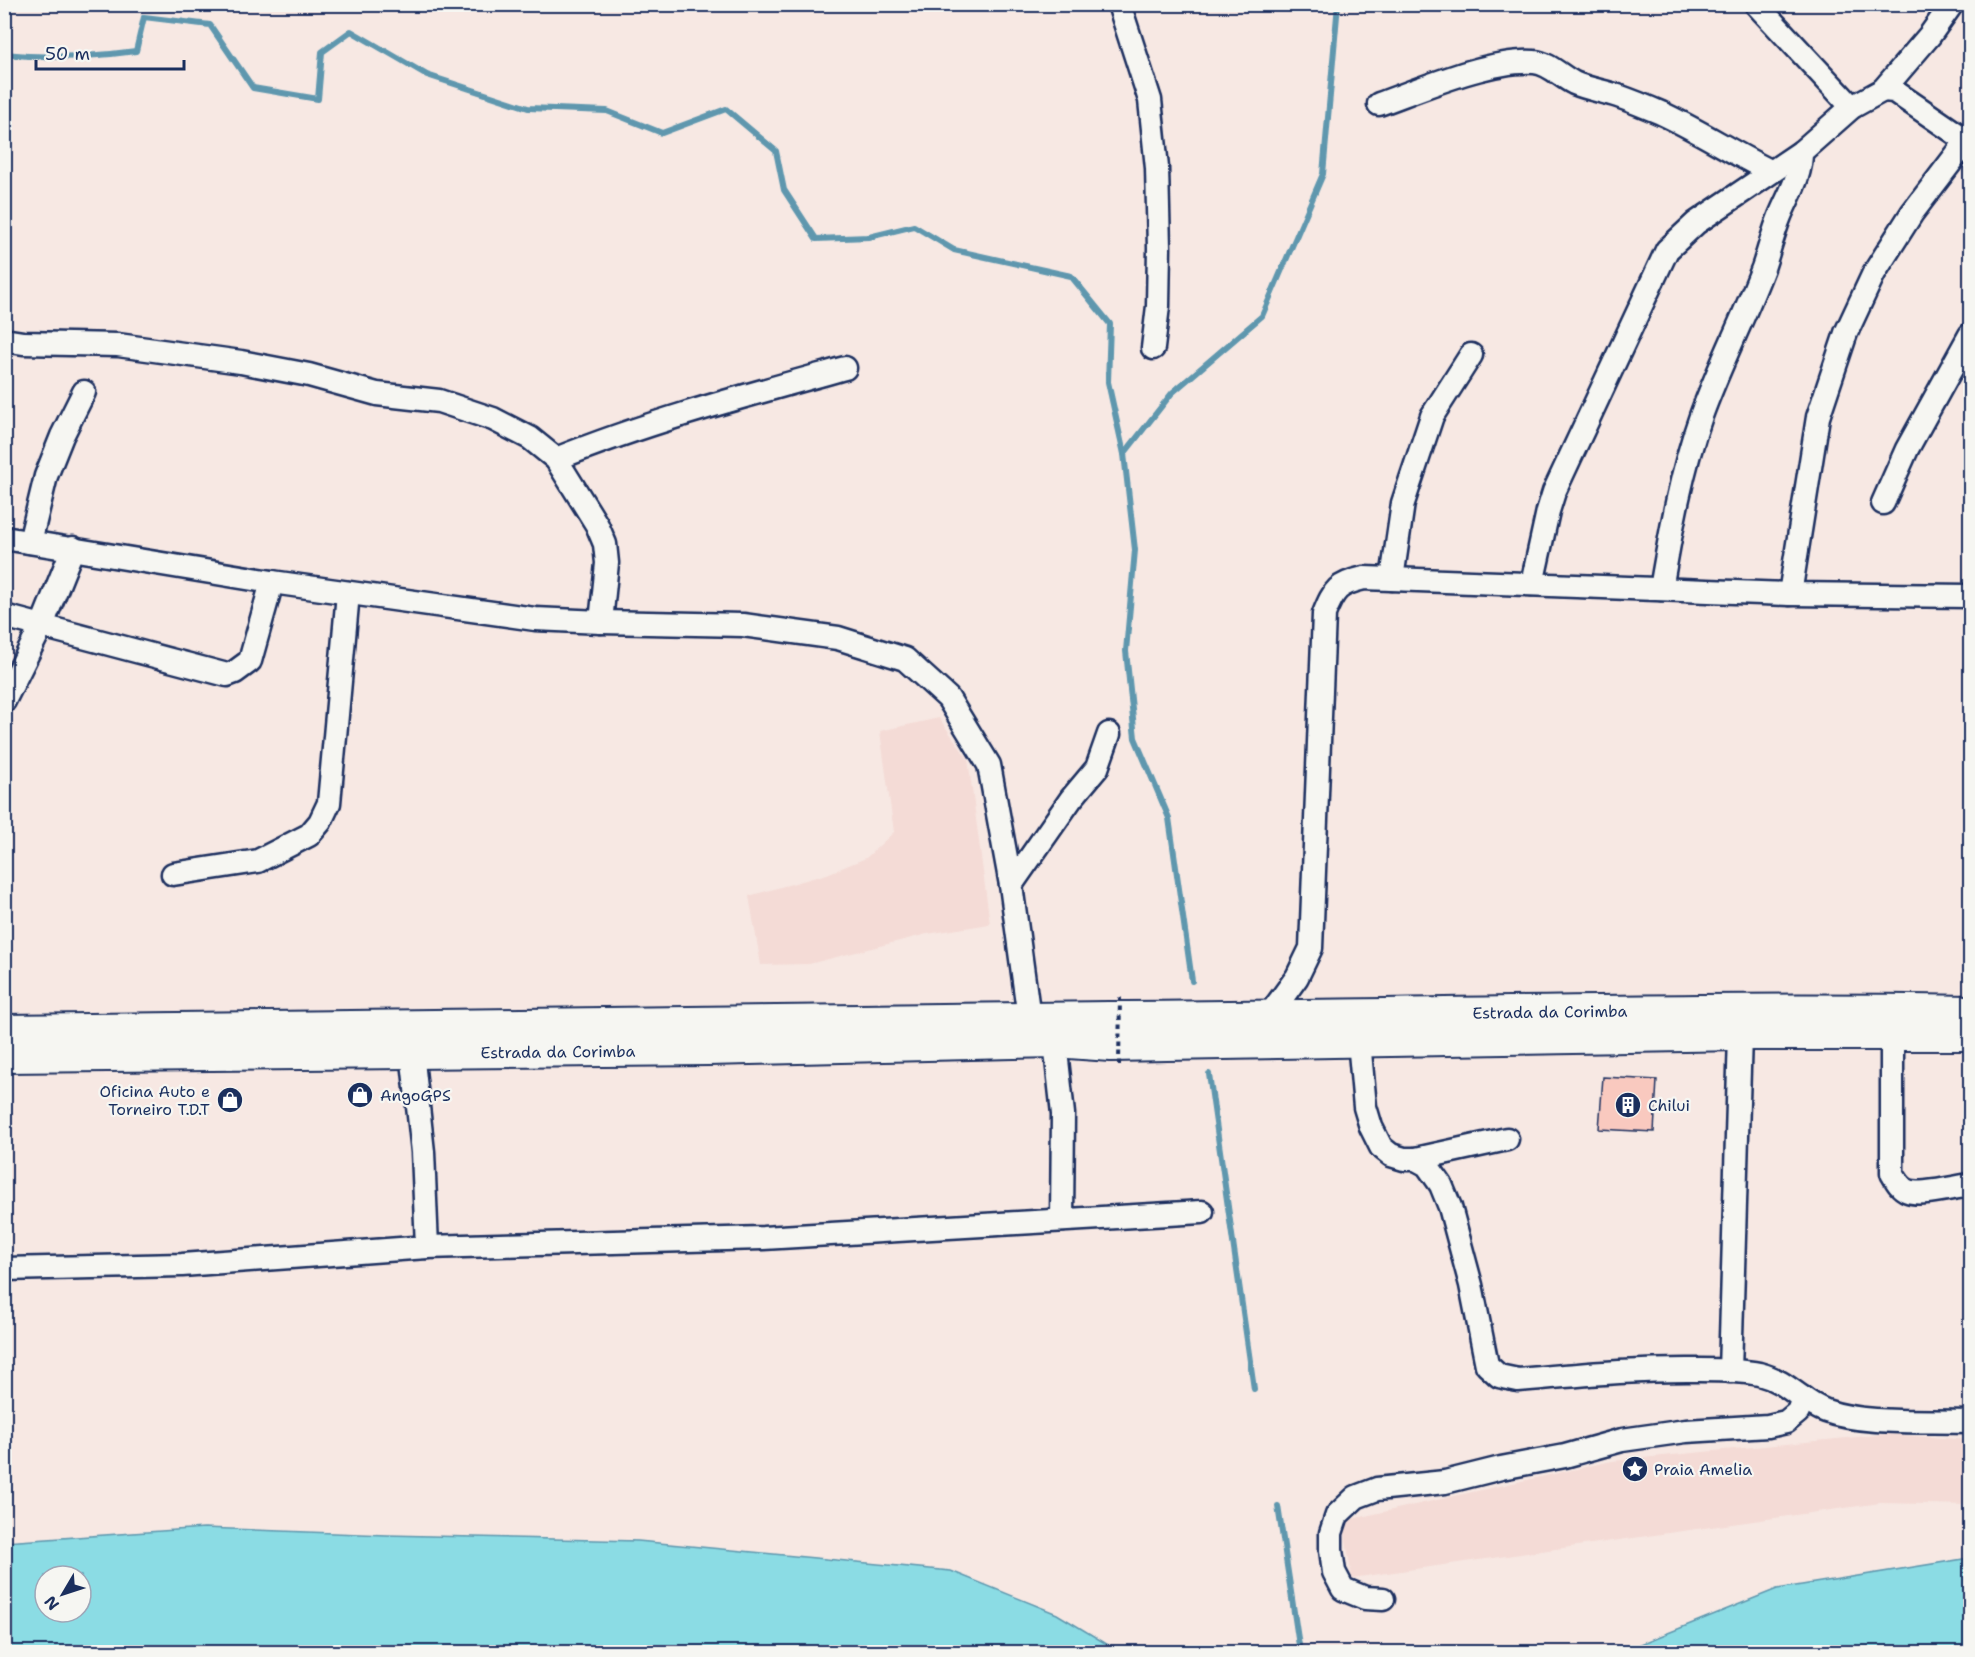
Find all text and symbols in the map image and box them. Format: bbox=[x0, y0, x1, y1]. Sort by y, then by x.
scale bar bbox=[36, 33, 184, 71]
text: 50 m bbox=[45, 42, 90, 66]
street label: Estrada da Corimba bbox=[1472, 1001, 1628, 1024]
street label: Estrada da Corimba bbox=[480, 1041, 636, 1063]
shop icon: AngoGPS bbox=[345, 1080, 375, 1110]
place label: Oficina Auto e Torneiro T.D.T bbox=[99, 1081, 210, 1120]
shop icon: Oficina Auto e Torneiro T.D.T bbox=[215, 1085, 245, 1115]
place label: AngoGPS bbox=[380, 1085, 451, 1106]
building icon: Chilui bbox=[1613, 1090, 1643, 1120]
place label: Chilui bbox=[1648, 1095, 1690, 1116]
place icon: Praia Amelia bbox=[1620, 1454, 1650, 1484]
place label: Praia Amelia bbox=[1654, 1459, 1752, 1480]
north arrow bbox=[33, 1564, 93, 1624]
text: N bbox=[40, 1592, 64, 1615]

